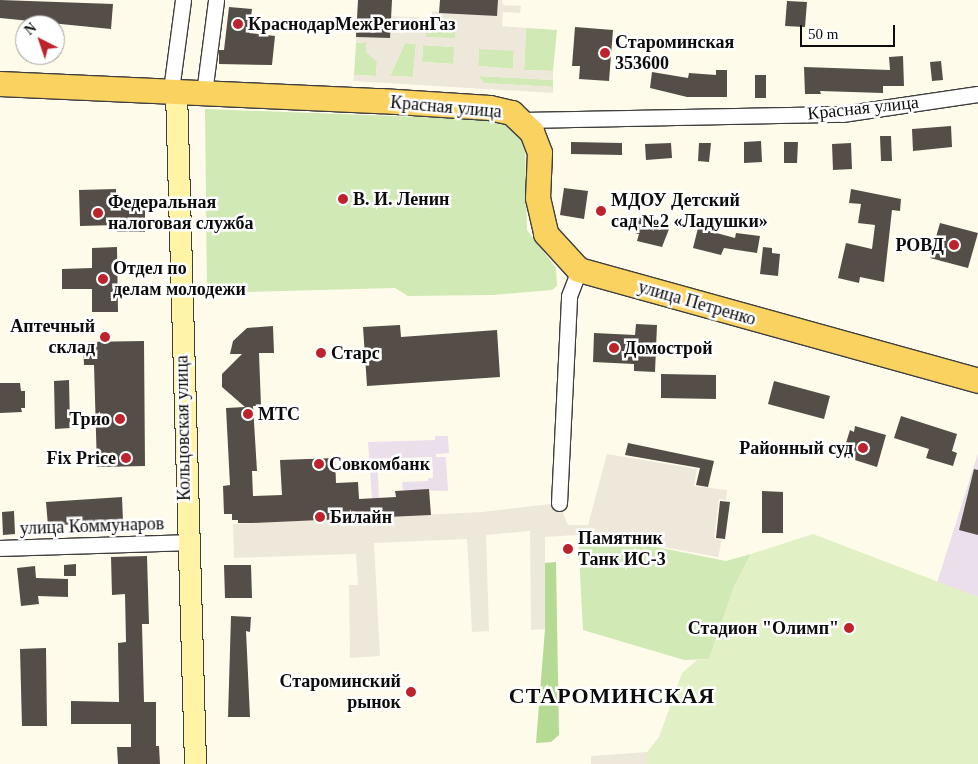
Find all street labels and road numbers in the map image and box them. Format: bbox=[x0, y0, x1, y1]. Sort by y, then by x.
street label: Красная улица bbox=[389, 91, 503, 123]
street label: Красная улица bbox=[806, 91, 920, 125]
street label: улица Петренко bbox=[636, 276, 758, 330]
street label: Кольцовская улица bbox=[171, 355, 195, 501]
street label: улица Коммунаров bbox=[19, 513, 165, 539]

